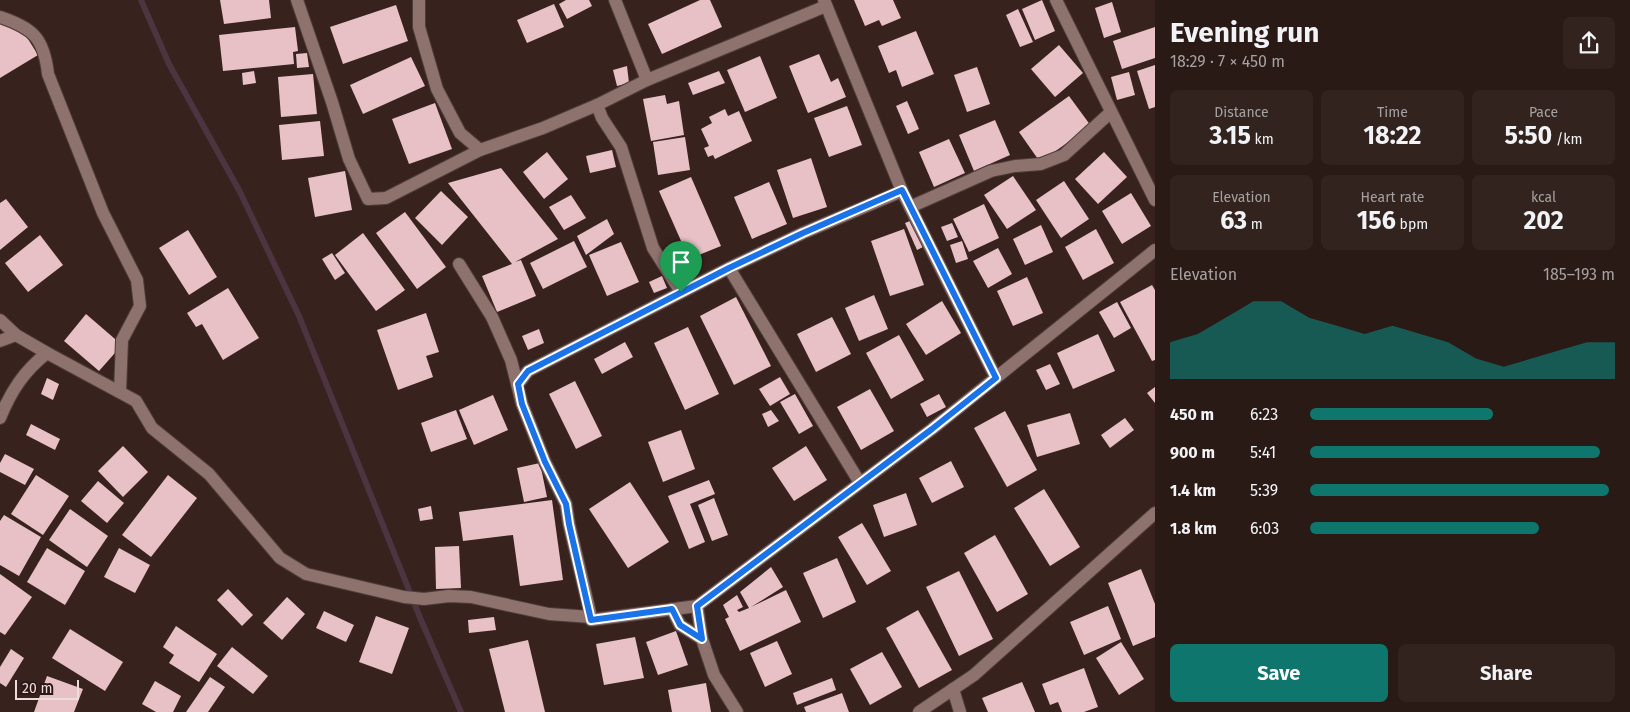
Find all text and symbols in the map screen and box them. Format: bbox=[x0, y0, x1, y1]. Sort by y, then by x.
text: Evening run bbox=[1170, 16, 1319, 49]
button: share bbox=[1563, 17, 1615, 69]
text: 18:29 · 7 × 450 m bbox=[1170, 52, 1285, 71]
text: Distance bbox=[1214, 104, 1269, 121]
text: Time bbox=[1377, 104, 1408, 121]
text: Pace bbox=[1529, 104, 1558, 121]
text: 3.15 bbox=[1209, 121, 1251, 151]
text: 18:22 bbox=[1364, 121, 1421, 151]
text: 5:50 bbox=[1505, 121, 1552, 151]
text: km bbox=[1251, 131, 1274, 148]
text: /km bbox=[1552, 131, 1582, 148]
text: Elevation bbox=[1212, 189, 1271, 206]
text: Heart rate bbox=[1361, 189, 1424, 206]
text: kcal bbox=[1531, 189, 1556, 206]
text: 63 bbox=[1220, 206, 1247, 236]
text: 156 bbox=[1357, 206, 1396, 236]
text: 202 bbox=[1523, 206, 1564, 236]
text: m bbox=[1247, 216, 1263, 233]
text: bpm bbox=[1396, 216, 1428, 233]
pin bbox=[660, 241, 702, 292]
icon: arrive bbox=[667, 248, 695, 276]
text: Elevation bbox=[1170, 265, 1237, 284]
text: 185–193 m bbox=[1543, 265, 1615, 284]
text: 450 m bbox=[1170, 405, 1214, 424]
text: 6:23 bbox=[1250, 405, 1278, 424]
text: 900 m bbox=[1170, 443, 1215, 462]
text: 5:41 bbox=[1250, 443, 1276, 462]
text: 1.4 km bbox=[1170, 481, 1216, 500]
text: 5:39 bbox=[1250, 481, 1278, 500]
text: 1.8 km bbox=[1170, 519, 1217, 538]
text: 6:03 bbox=[1250, 519, 1279, 538]
button: Save bbox=[1170, 644, 1388, 702]
button: Share bbox=[1398, 644, 1615, 702]
scale bar bbox=[15, 677, 79, 700]
text: 20 m bbox=[22, 680, 52, 697]

